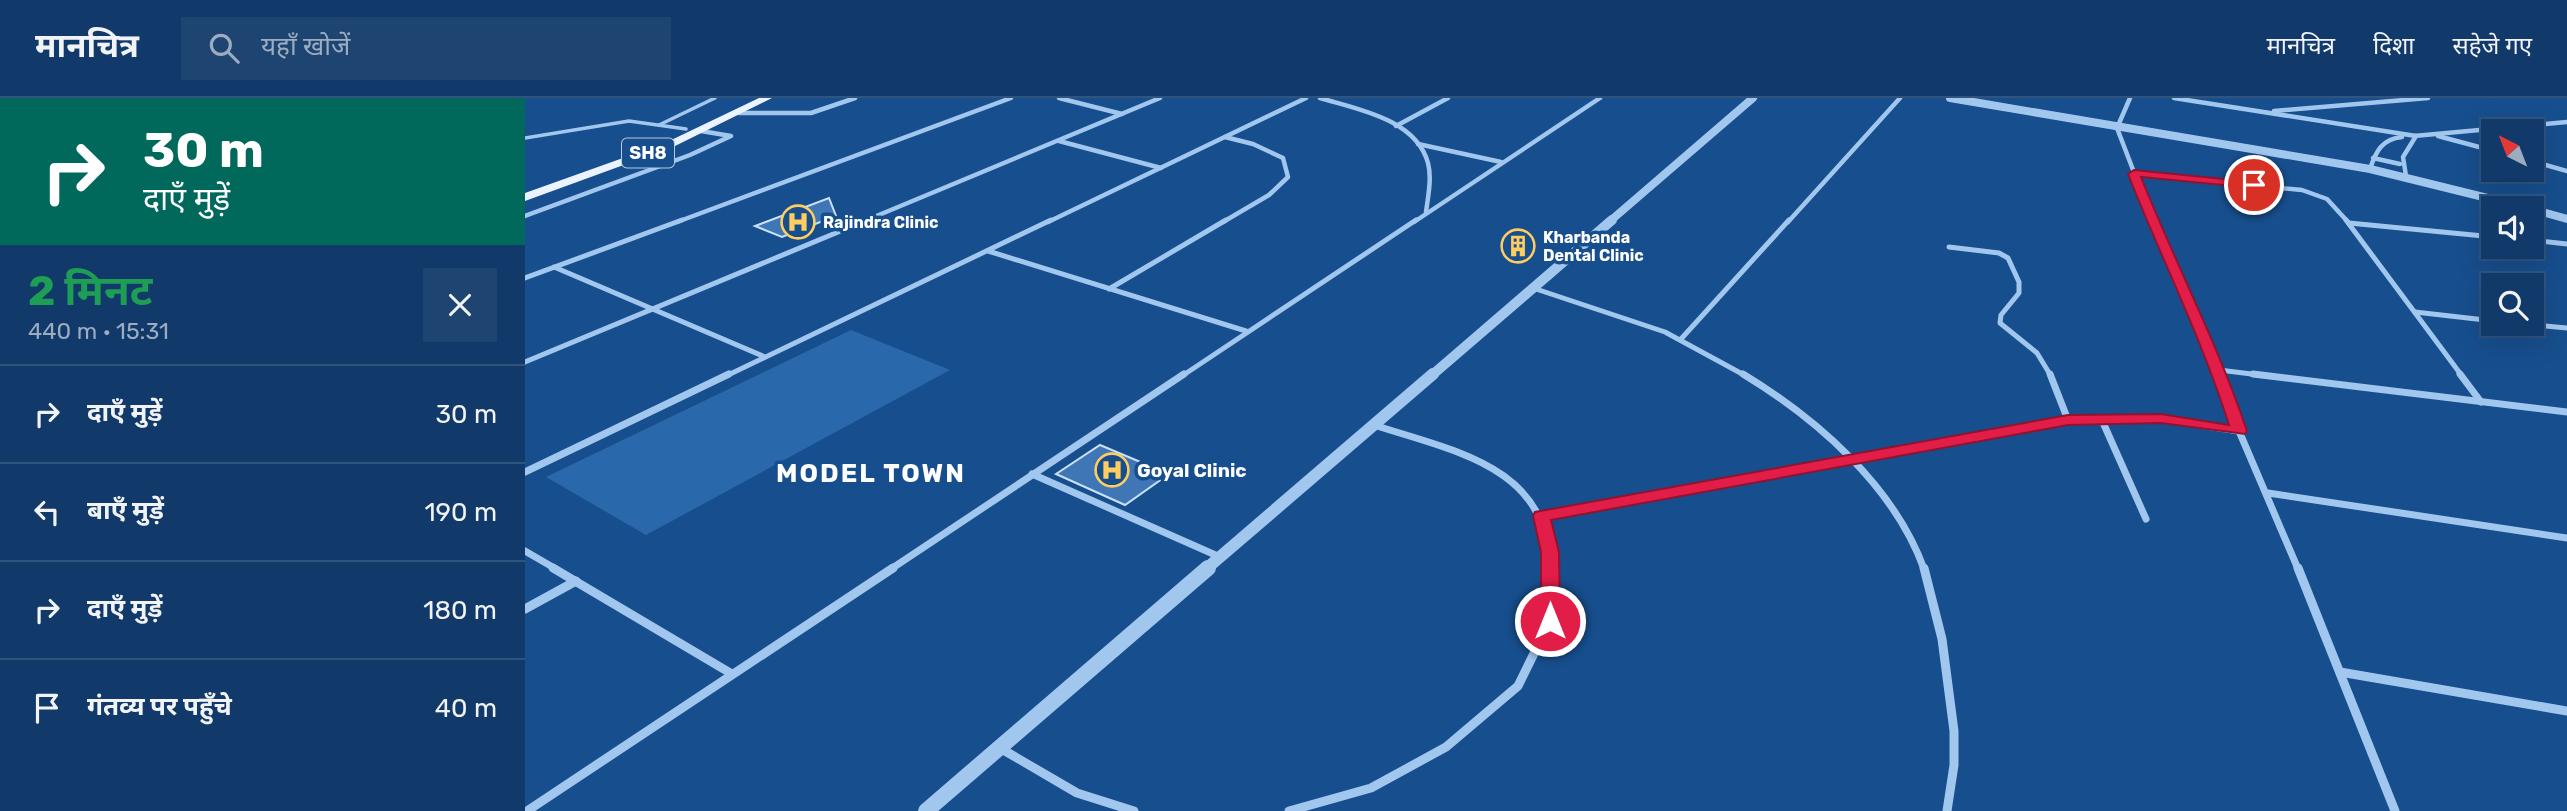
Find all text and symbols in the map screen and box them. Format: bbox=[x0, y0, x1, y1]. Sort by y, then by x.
search box bbox=[181, 17, 671, 80]
text: मानचित्र bbox=[35, 26, 139, 65]
icon: search bbox=[205, 29, 243, 67]
text: यहाँ खोजें bbox=[261, 31, 350, 62]
text: मानचित्र bbox=[2266, 32, 2335, 60]
text: दिशा bbox=[2373, 32, 2415, 60]
text: सहेजे गए bbox=[2453, 32, 2532, 60]
north arrow bbox=[2481, 119, 2545, 182]
map controls bbox=[2481, 119, 2544, 336]
text: 30 m bbox=[143, 121, 264, 179]
icon: right bbox=[28, 126, 119, 217]
road number: SH8 bbox=[622, 138, 674, 168]
pin bbox=[2224, 155, 2284, 215]
icon: arrive bbox=[2235, 166, 2273, 204]
text: दाएँ मुड़ें bbox=[143, 180, 230, 218]
button: sound bbox=[2481, 196, 2544, 259]
hospital icon: Rajindra Clinic bbox=[779, 203, 817, 241]
place label: Rajindra Clinic bbox=[823, 213, 939, 232]
building icon: Kharbanda Dental Clinic bbox=[1499, 227, 1537, 265]
place label: Kharbanda Dental Clinic bbox=[1543, 228, 1644, 265]
text: 2 मिनट bbox=[28, 266, 152, 316]
button: close bbox=[423, 268, 497, 342]
button: search bbox=[2481, 273, 2544, 336]
text: 440 m · 15:31 bbox=[28, 317, 169, 345]
icon: right bbox=[28, 395, 66, 433]
text: दाएँ मुड़ें bbox=[87, 397, 162, 428]
text: 30 m bbox=[435, 399, 497, 430]
hospital icon: Goyal Clinic bbox=[1093, 451, 1131, 489]
district label: MODEL TOWN bbox=[776, 458, 966, 489]
place label: Goyal Clinic bbox=[1137, 459, 1247, 482]
icon: left bbox=[28, 493, 66, 531]
text: बाएँ मुड़ें bbox=[87, 495, 164, 526]
text: 190 m bbox=[424, 497, 497, 528]
position arrow bbox=[1513, 584, 1587, 658]
icon: right bbox=[28, 591, 66, 629]
text: दाएँ मुड़ें bbox=[87, 593, 162, 624]
text: 180 m bbox=[423, 595, 497, 626]
icon: arrive bbox=[28, 689, 66, 727]
text: गंतव्य पर पहुँचे bbox=[87, 691, 232, 722]
text: 40 m bbox=[435, 693, 497, 724]

